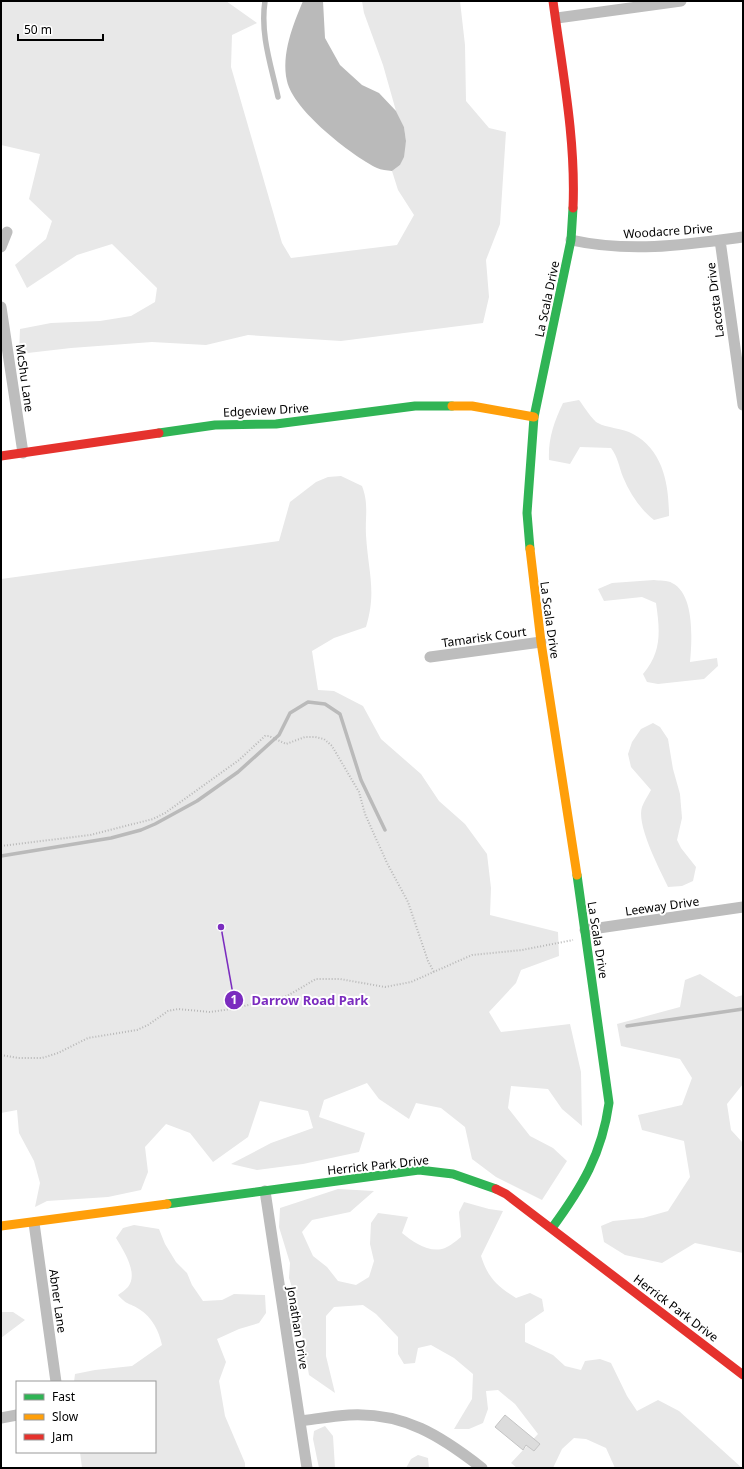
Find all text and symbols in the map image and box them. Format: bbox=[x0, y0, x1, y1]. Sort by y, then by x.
scale bar bbox=[18, 16, 103, 42]
text: 50 m bbox=[24, 21, 52, 38]
street label: Woodacre Drive bbox=[623, 219, 714, 243]
street label: La Scala Drive bbox=[531, 259, 563, 339]
street label: Lacosta Drive bbox=[702, 261, 728, 339]
street label: McShu Lane bbox=[12, 343, 38, 413]
street label: Edgeview Drive bbox=[223, 399, 310, 421]
street label: La Scala Drive bbox=[536, 580, 564, 660]
street label: Tamarisk Court bbox=[441, 623, 528, 651]
street label: Leeway Drive bbox=[624, 892, 700, 920]
street label: La Scala Drive bbox=[584, 900, 613, 980]
callout: Darrow Road Park bbox=[224, 988, 377, 1013]
text: 1 bbox=[231, 991, 237, 1008]
text: Darrow Road Park bbox=[252, 991, 369, 1009]
street label: Herrick Park Drive bbox=[326, 1151, 430, 1179]
street label: Abner Lane bbox=[45, 1268, 71, 1334]
street label: Herrick Park Drive bbox=[630, 1270, 722, 1346]
street label: Jonathan Drive bbox=[283, 1285, 313, 1371]
legend bbox=[16, 1381, 156, 1453]
text: Fast bbox=[52, 1388, 76, 1405]
text: Slow bbox=[52, 1408, 79, 1425]
text: Jam bbox=[51, 1428, 73, 1445]

